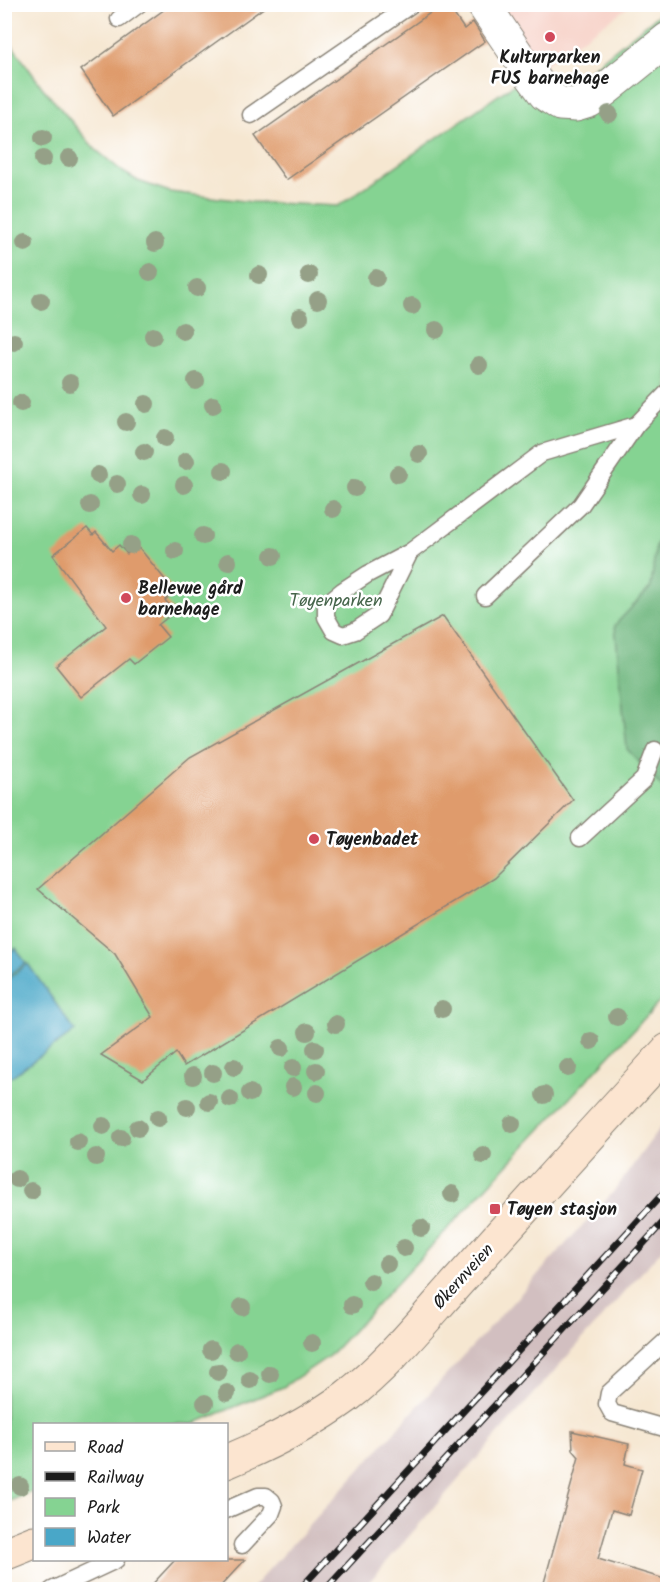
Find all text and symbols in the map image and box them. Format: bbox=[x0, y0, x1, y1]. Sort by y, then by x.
marker: Kulturparken FUS barnehage bbox=[543, 30, 557, 44]
place label: Kulturparken FUS barnehage bbox=[491, 44, 610, 94]
place label: Bellevue gård barnehage bbox=[138, 575, 243, 625]
park label: Tøyenparken bbox=[289, 587, 383, 616]
marker: Bellevue gård barnehage bbox=[119, 591, 133, 605]
place label: Tøyenbadet bbox=[326, 826, 419, 855]
marker: Tøyenbadet bbox=[307, 832, 321, 846]
place label: Tøyen stasjon bbox=[507, 1196, 617, 1225]
marker: Tøyen stasjon bbox=[488, 1202, 502, 1216]
street label: Økernveien bbox=[426, 1237, 502, 1317]
legend bbox=[33, 1423, 228, 1561]
text: Road bbox=[87, 1434, 124, 1463]
text: Railway bbox=[87, 1464, 144, 1493]
text: Park bbox=[87, 1494, 120, 1523]
text: Water bbox=[87, 1524, 132, 1553]

